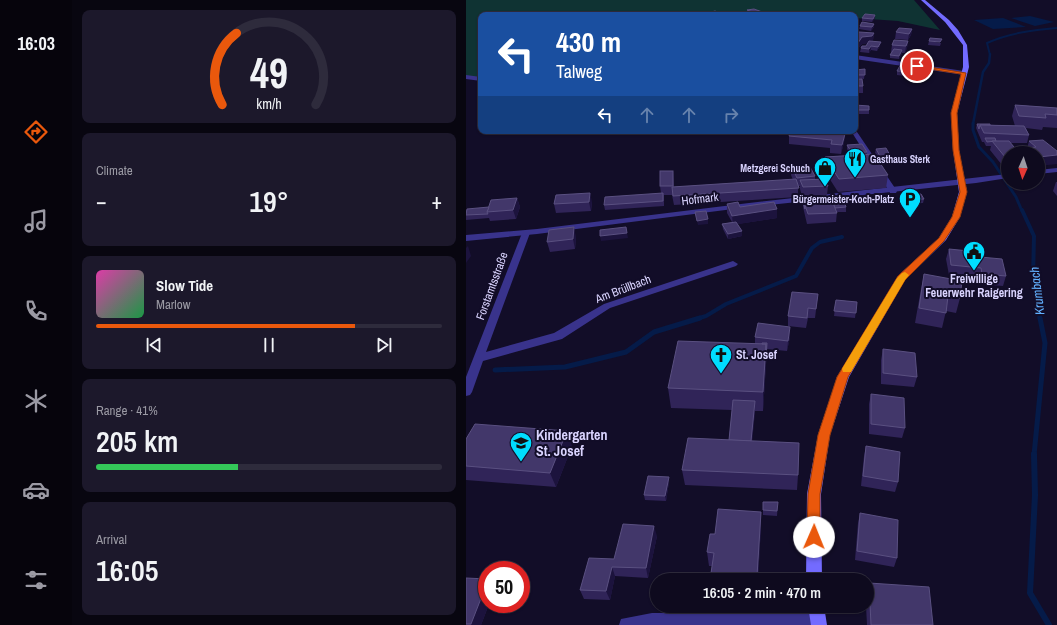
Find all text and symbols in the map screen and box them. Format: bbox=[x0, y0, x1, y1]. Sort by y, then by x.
text: 430 m bbox=[556, 23, 621, 61]
icon: left bbox=[490, 28, 542, 80]
text: 16:03 bbox=[17, 31, 55, 56]
text: 49 bbox=[250, 44, 288, 100]
pin bbox=[900, 49, 934, 83]
icon: arrive bbox=[906, 55, 928, 77]
text: Talweg bbox=[556, 59, 602, 84]
text: km/h bbox=[256, 93, 282, 112]
icon: left bbox=[594, 104, 616, 126]
icon: ahead bbox=[636, 104, 658, 126]
icon: ahead bbox=[678, 104, 700, 126]
icon: right bbox=[720, 104, 742, 126]
icon: directions bbox=[22, 118, 50, 146]
restaurant icon: Gasthaus Sterk bbox=[842, 146, 868, 179]
north arrow bbox=[1001, 146, 1045, 190]
map controls bbox=[1001, 146, 1045, 190]
place label: Gasthaus Sterk bbox=[870, 153, 931, 166]
shop icon: Metzgerei Schuch bbox=[812, 155, 838, 188]
text: Climate bbox=[96, 162, 133, 179]
place label: Metzgerei Schuch bbox=[740, 162, 810, 175]
text: 19° bbox=[249, 181, 289, 221]
text: − bbox=[96, 186, 107, 216]
text: + bbox=[431, 186, 442, 216]
parking icon: Bürgermeister-Koch-Platz bbox=[897, 186, 923, 219]
street label: Hofmark bbox=[681, 189, 719, 209]
place label: Bürgermeister-Koch-Platz bbox=[793, 193, 894, 206]
icon: music bbox=[22, 207, 50, 235]
public building icon: Freiwillige Feuerwehr Raigering bbox=[961, 239, 987, 272]
street label: Forstamtsstraße bbox=[472, 250, 512, 322]
water label: Krumbach bbox=[1026, 266, 1048, 316]
street label: Am Brüllbach bbox=[592, 271, 653, 307]
place label: Freiwillige Feuerwehr Raigering bbox=[925, 271, 1023, 301]
text: Slow Tide bbox=[156, 275, 213, 296]
text: Marlow bbox=[156, 296, 190, 313]
icon: phone bbox=[22, 297, 50, 325]
icon: previous bbox=[143, 334, 165, 356]
icon: pause bbox=[258, 334, 280, 356]
icon: next bbox=[373, 334, 395, 356]
church icon: St. Josef bbox=[708, 342, 734, 375]
place label: St. Josef bbox=[736, 347, 778, 363]
icon: climate bbox=[22, 387, 50, 415]
text: Range · 41% bbox=[96, 402, 158, 419]
text: 205 km bbox=[96, 421, 178, 461]
place label: Kindergarten St. Josef bbox=[536, 426, 607, 460]
school or university icon: Kindergarten St. Josef bbox=[508, 430, 534, 463]
icon: car bbox=[22, 476, 50, 504]
position arrow bbox=[793, 516, 835, 558]
text: Arrival bbox=[96, 531, 127, 548]
text: 16:05 bbox=[96, 550, 158, 590]
speed limit sign: 50 bbox=[478, 561, 530, 613]
icon: filters bbox=[22, 566, 50, 594]
text: 16:05 · 2 min · 470 m bbox=[703, 582, 821, 603]

